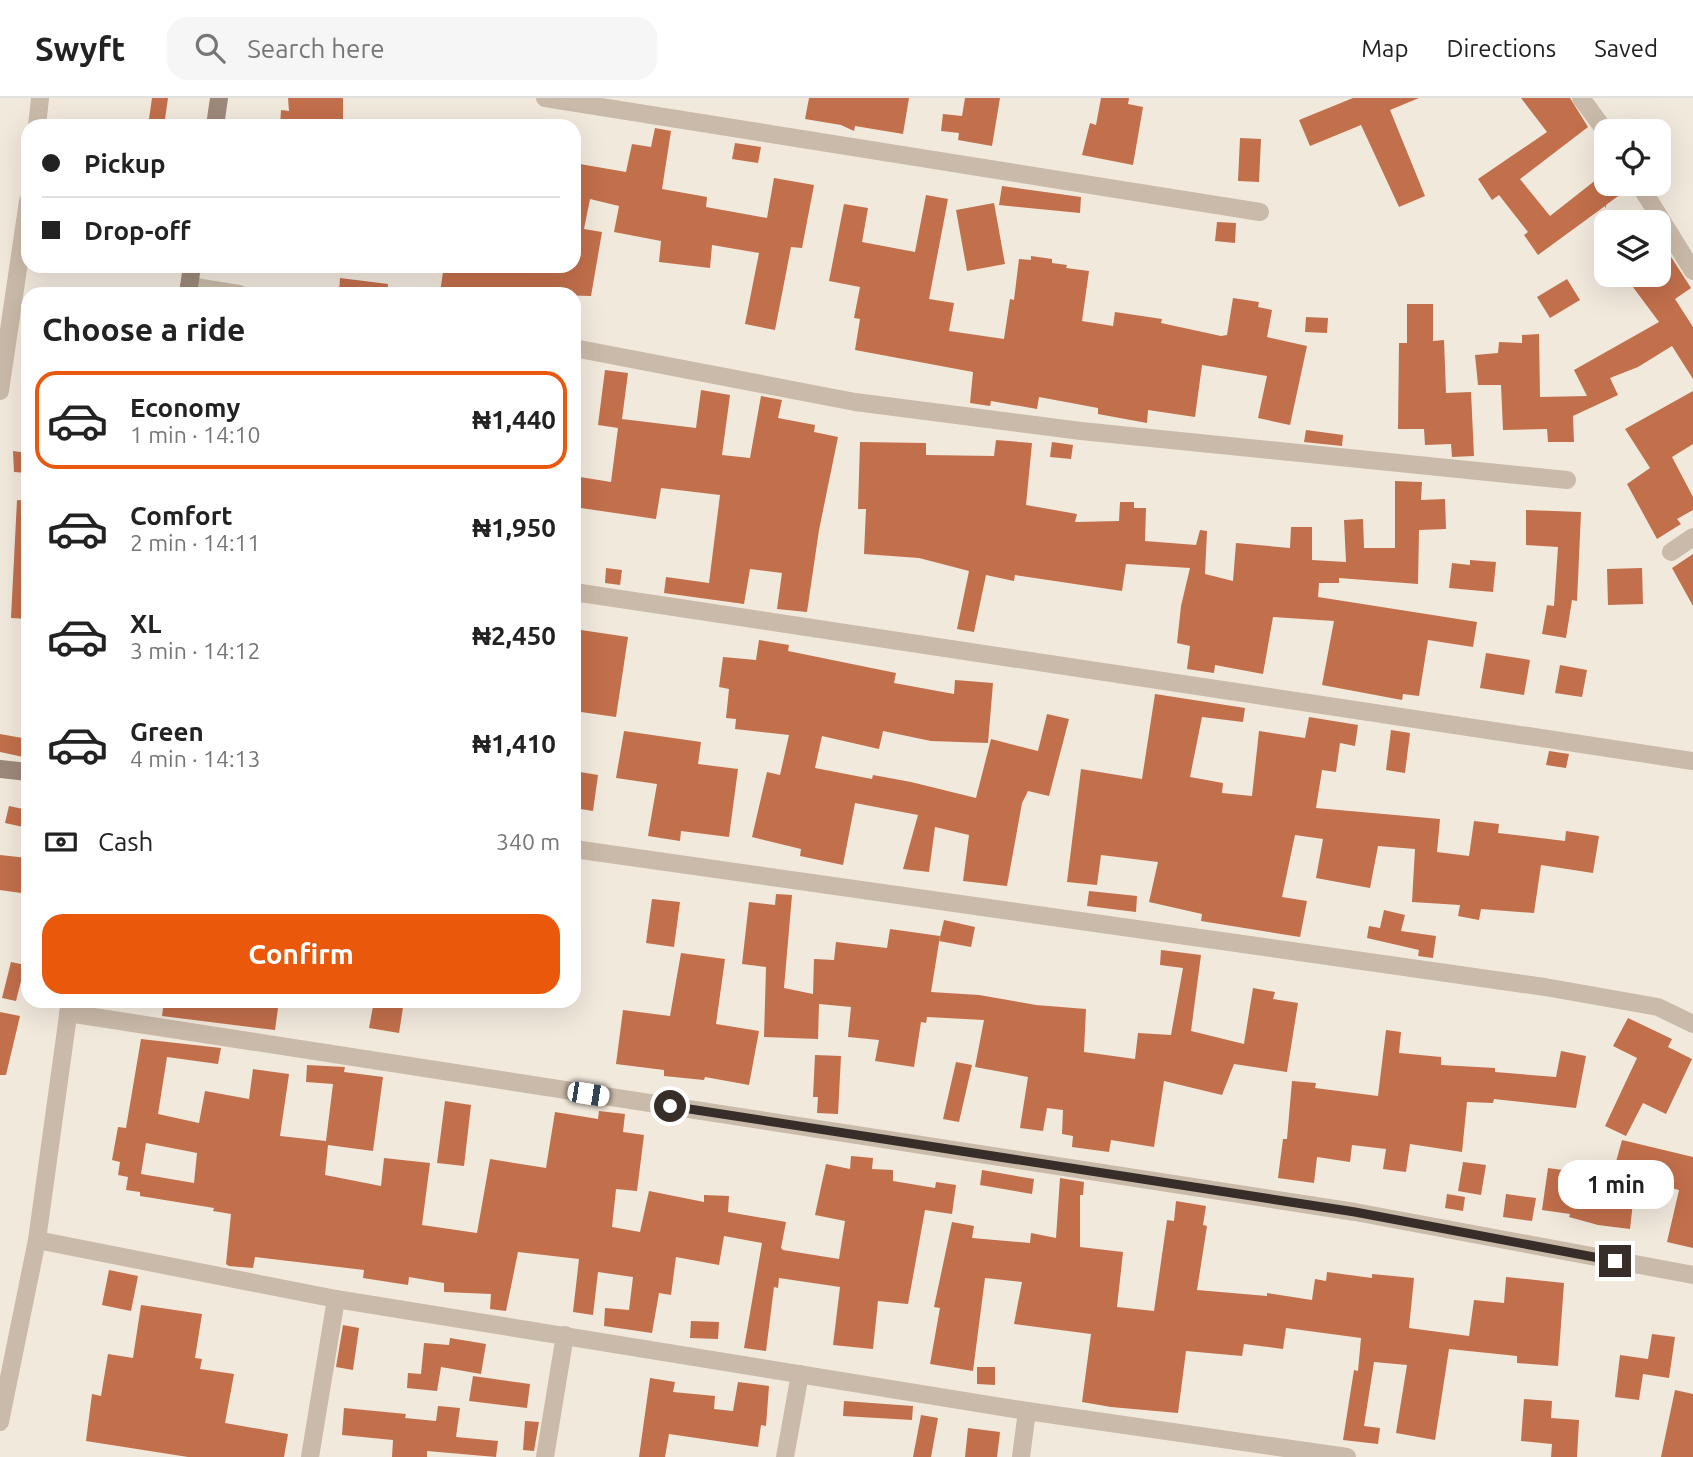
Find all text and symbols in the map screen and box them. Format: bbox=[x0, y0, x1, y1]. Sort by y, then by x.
search box bbox=[167, 17, 657, 80]
icon: search bbox=[191, 29, 229, 67]
text: Swyft bbox=[35, 30, 125, 67]
text: Search here bbox=[247, 34, 385, 63]
text: Map bbox=[1361, 35, 1408, 62]
text: Directions bbox=[1446, 35, 1556, 62]
text: Saved bbox=[1594, 35, 1658, 62]
map controls bbox=[1594, 119, 1671, 287]
button: locate bbox=[1594, 119, 1671, 196]
text: Pickup bbox=[84, 149, 166, 178]
button: layers bbox=[1594, 210, 1671, 287]
text: Drop-off bbox=[84, 216, 191, 245]
text: Choose a ride bbox=[42, 311, 245, 347]
icon: car bbox=[46, 389, 109, 452]
text: Economy bbox=[130, 393, 240, 422]
text: ₦1,440 bbox=[472, 405, 556, 434]
text: 1 min · 14:10 bbox=[130, 422, 261, 447]
icon: car bbox=[46, 497, 109, 560]
text: Comfort bbox=[130, 501, 233, 530]
text: ₦1,950 bbox=[472, 513, 556, 542]
text: 2 min · 14:11 bbox=[130, 530, 261, 555]
icon: car bbox=[46, 605, 109, 668]
text: XL bbox=[130, 609, 161, 638]
text: ₦2,450 bbox=[472, 621, 556, 650]
text: 3 min · 14:12 bbox=[130, 638, 261, 663]
icon: car bbox=[46, 713, 109, 776]
text: Green bbox=[130, 717, 204, 746]
text: ₦1,410 bbox=[472, 729, 556, 758]
text: 4 min · 14:13 bbox=[130, 746, 261, 771]
icon: cash bbox=[42, 823, 80, 861]
text: Cash bbox=[98, 827, 153, 856]
text: 340 m bbox=[496, 829, 560, 854]
button: Confirm bbox=[42, 914, 560, 994]
car bbox=[566, 1080, 611, 1108]
route start bbox=[654, 1090, 686, 1122]
callout: 1 min bbox=[1557, 1160, 1673, 1208]
text: 1 min bbox=[1587, 1172, 1645, 1197]
route end bbox=[1599, 1245, 1631, 1277]

